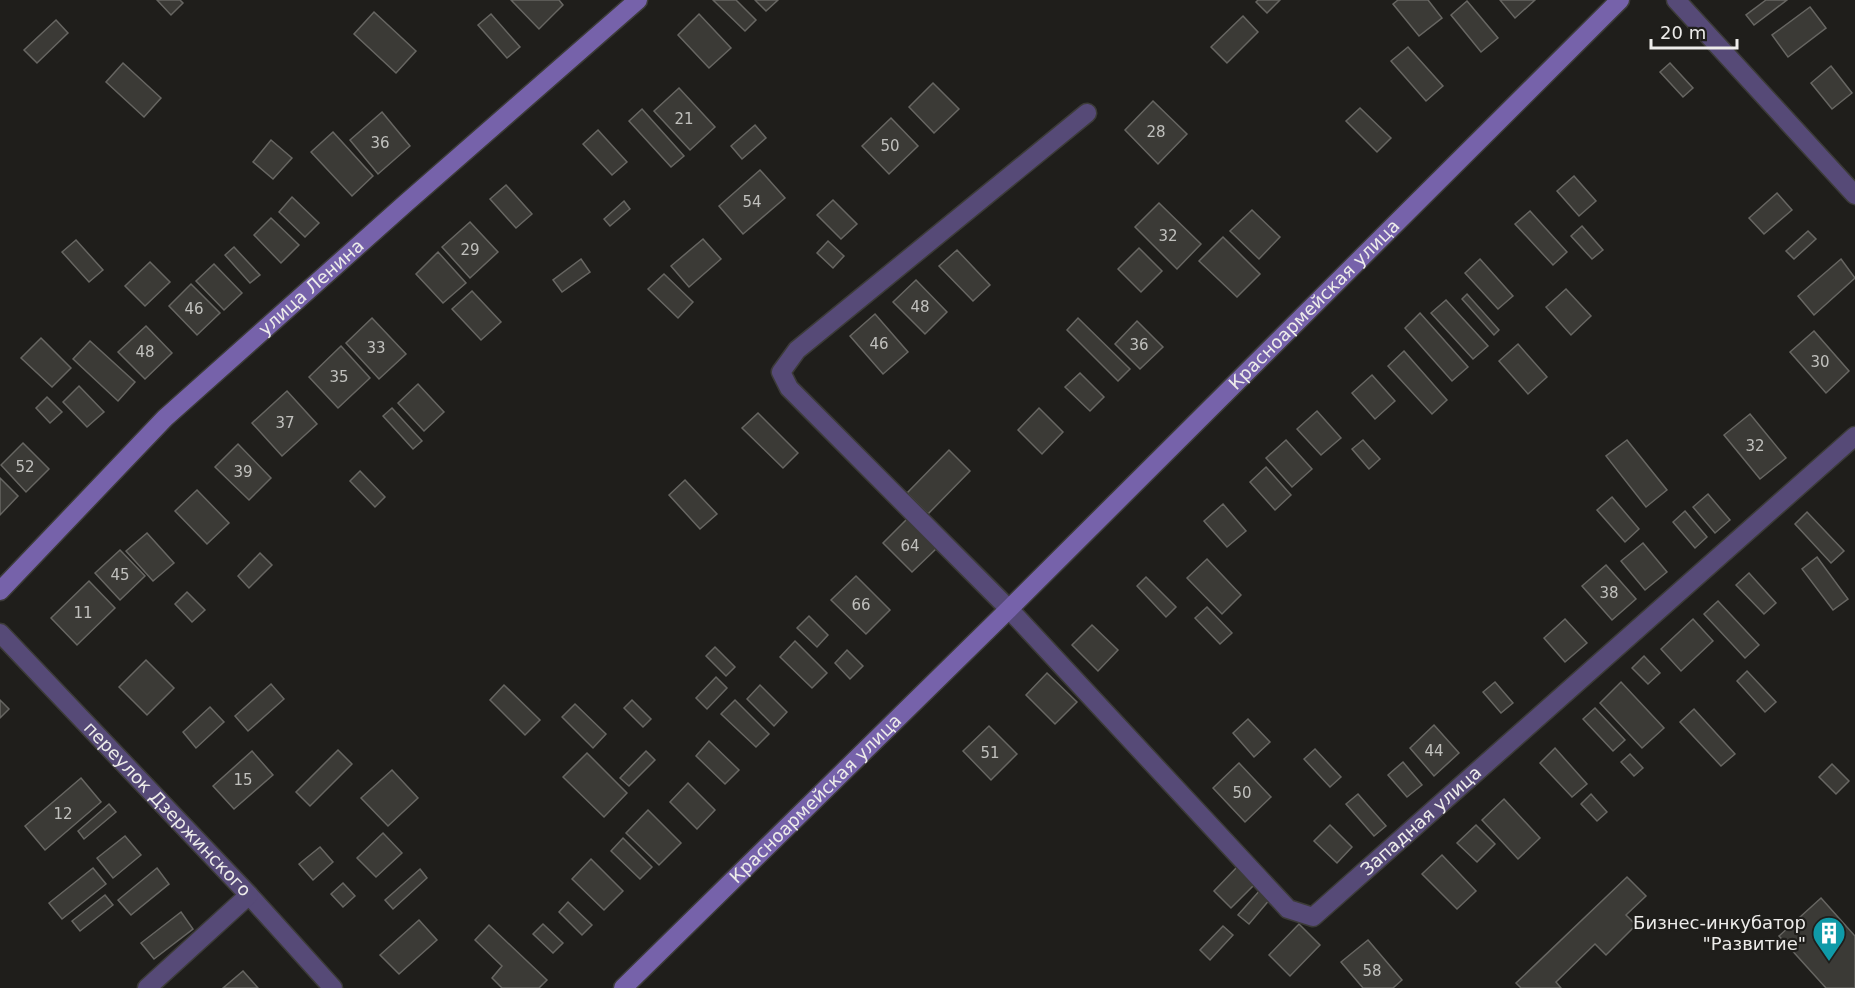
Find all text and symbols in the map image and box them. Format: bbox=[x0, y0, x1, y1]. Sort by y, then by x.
scale bar bbox=[1651, 12, 1736, 50]
text: 20 m bbox=[1660, 22, 1706, 43]
house number: 21 bbox=[674, 110, 694, 128]
house number: 28 bbox=[1146, 123, 1166, 141]
house number: 36 bbox=[370, 134, 390, 152]
house number: 50 bbox=[880, 137, 900, 155]
house number: 54 bbox=[742, 193, 762, 211]
street label: Красноармейская улица bbox=[1224, 215, 1404, 394]
house number: 32 bbox=[1158, 227, 1178, 245]
street label: улица Ленина bbox=[254, 235, 368, 340]
house number: 29 bbox=[460, 241, 480, 259]
house number: 48 bbox=[910, 298, 930, 316]
house number: 46 bbox=[184, 300, 204, 318]
house number: 46 bbox=[869, 335, 889, 353]
house number: 36 bbox=[1129, 336, 1149, 354]
house number: 33 bbox=[366, 339, 386, 357]
house number: 48 bbox=[135, 343, 155, 361]
house number: 30 bbox=[1810, 353, 1830, 371]
house number: 35 bbox=[329, 368, 349, 386]
house number: 37 bbox=[275, 414, 295, 432]
house number: 32 bbox=[1745, 437, 1765, 455]
house number: 52 bbox=[15, 458, 35, 476]
house number: 39 bbox=[233, 463, 253, 481]
house number: 64 bbox=[900, 537, 920, 555]
house number: 45 bbox=[110, 566, 130, 584]
house number: 38 bbox=[1599, 584, 1619, 602]
house number: 66 bbox=[851, 596, 871, 614]
house number: 11 bbox=[73, 604, 93, 622]
street label: Красноармейская улица bbox=[725, 710, 906, 887]
street label: переулок Дзержинского bbox=[80, 717, 256, 901]
house number: 44 bbox=[1424, 742, 1444, 760]
house number: 51 bbox=[980, 744, 1000, 762]
street label: Западная улица bbox=[1356, 762, 1486, 880]
house number: 15 bbox=[233, 771, 253, 789]
house number: 50 bbox=[1232, 784, 1252, 802]
house number: 12 bbox=[53, 805, 73, 823]
place label: Бизнес-инкубатор "Развитие" bbox=[1633, 912, 1806, 954]
building icon: Бизнес-инкубатор "Развитие" bbox=[1811, 915, 1847, 962]
house number: 58 bbox=[1362, 962, 1382, 980]

